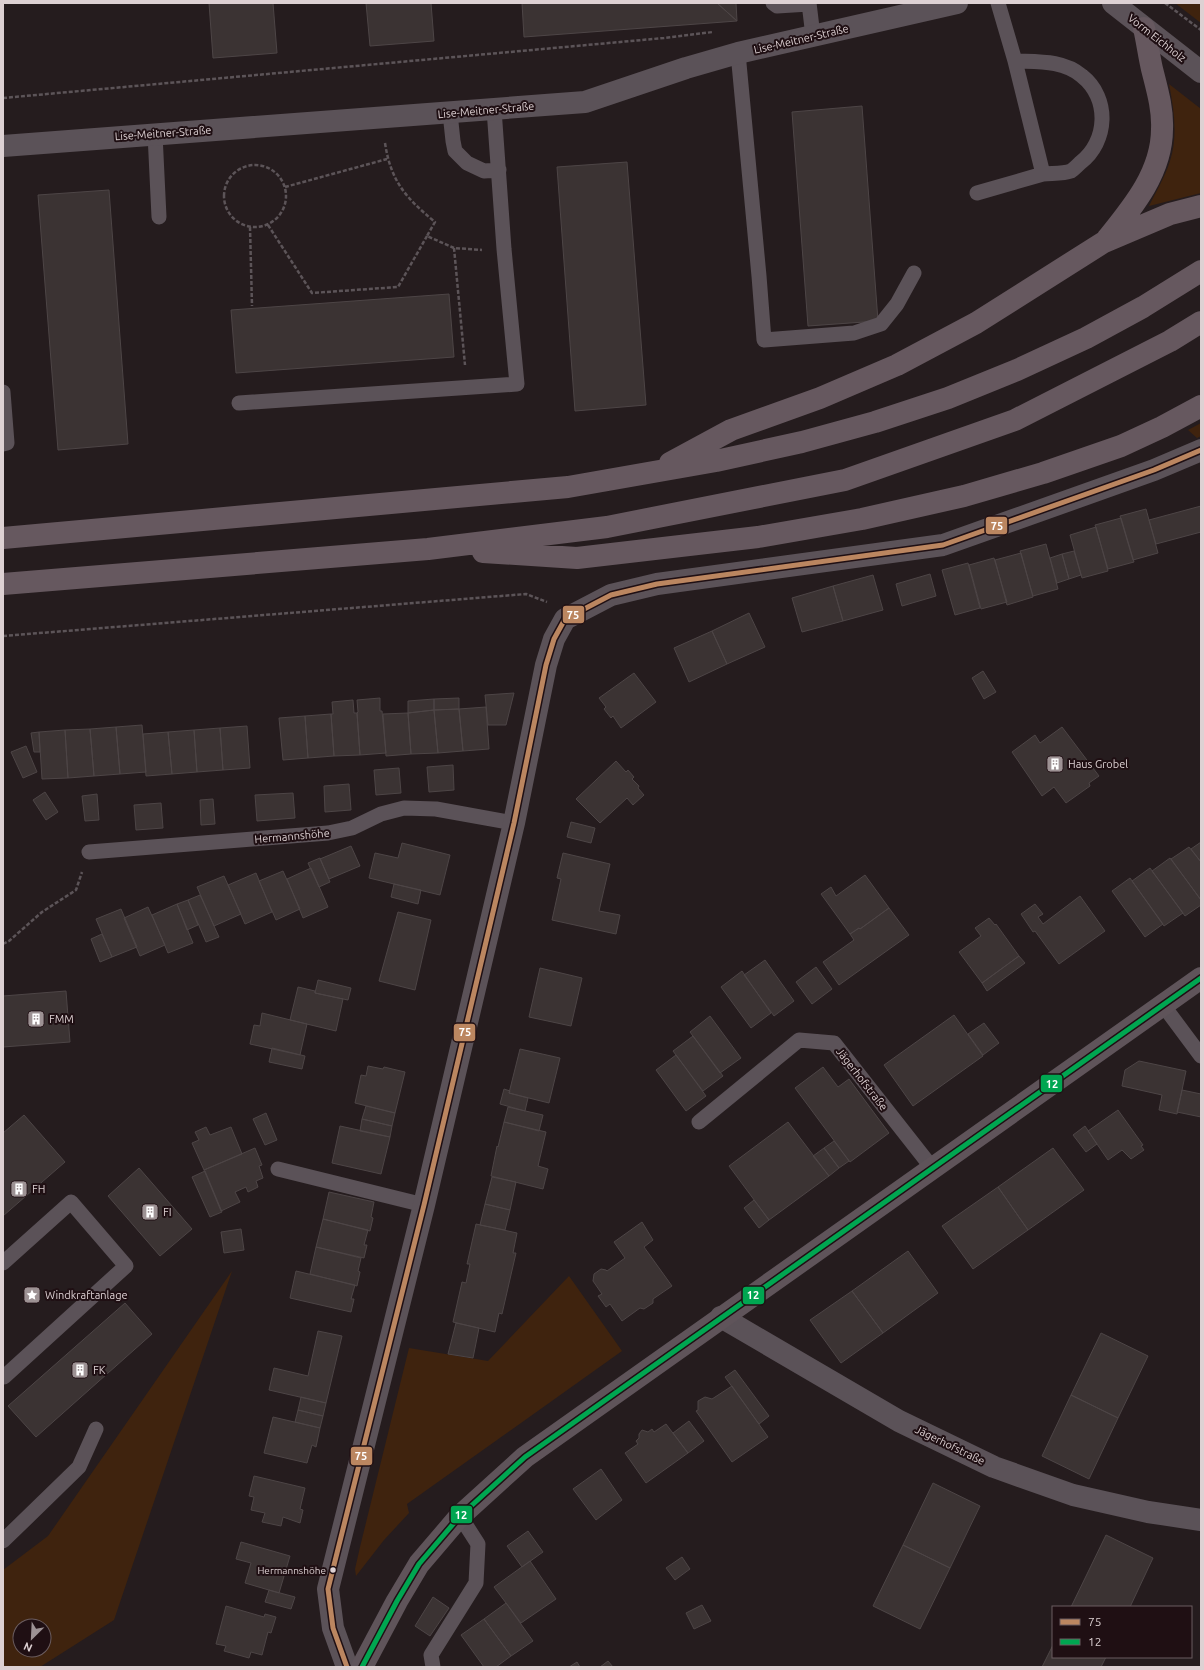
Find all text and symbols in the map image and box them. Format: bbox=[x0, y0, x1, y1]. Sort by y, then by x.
street label: Vorm Eichholz bbox=[1126, 12, 1188, 64]
street label: Lise-Meitner-Straße bbox=[752, 22, 850, 56]
street label: Lise-Meitner-Straße bbox=[437, 100, 535, 120]
street label: Lise-Meitner-Straße bbox=[114, 124, 212, 142]
line badge: 75 bbox=[985, 516, 1008, 535]
text: 75 bbox=[991, 520, 1003, 532]
line badge: 75 bbox=[562, 605, 585, 624]
text: 75 bbox=[567, 609, 579, 621]
building icon: Haus Grobel bbox=[1045, 754, 1065, 774]
place label: Haus Grobel bbox=[1068, 758, 1128, 770]
street label: Hermannshöhe bbox=[254, 827, 330, 845]
building icon: FMM bbox=[26, 1009, 46, 1029]
place label: FMM bbox=[49, 1013, 74, 1025]
line badge: 75 bbox=[453, 1023, 476, 1042]
text: 75 bbox=[459, 1026, 471, 1038]
street label: Jägerhofstraße bbox=[834, 1045, 890, 1113]
line badge: 12 bbox=[1040, 1074, 1063, 1093]
text: 12 bbox=[1046, 1078, 1058, 1090]
building icon: FH bbox=[9, 1179, 29, 1199]
place label: FH bbox=[32, 1183, 45, 1195]
building icon: FI bbox=[140, 1202, 160, 1222]
place label: FI bbox=[163, 1206, 172, 1218]
place icon: Windkraftanlage bbox=[22, 1285, 42, 1305]
line badge: 12 bbox=[742, 1286, 765, 1305]
place label: Windkraftanlage bbox=[45, 1289, 128, 1301]
text: 12 bbox=[747, 1289, 759, 1301]
building icon: FK bbox=[70, 1360, 90, 1380]
place label: FK bbox=[93, 1364, 106, 1376]
street label: Jägerhofstraße bbox=[913, 1423, 987, 1467]
line badge: 75 bbox=[350, 1446, 373, 1466]
text: 75 bbox=[355, 1450, 367, 1462]
line badge: 12 bbox=[450, 1505, 473, 1524]
text: 12 bbox=[455, 1509, 467, 1521]
place label: Hermannshöhe bbox=[257, 1565, 326, 1576]
marker: Hermannshöhe bbox=[328, 1565, 338, 1575]
legend bbox=[1052, 1606, 1192, 1658]
text: 75 bbox=[1088, 1615, 1102, 1628]
north arrow bbox=[12, 1618, 52, 1658]
text: 12 bbox=[1088, 1635, 1102, 1648]
text: N bbox=[22, 1640, 34, 1654]

